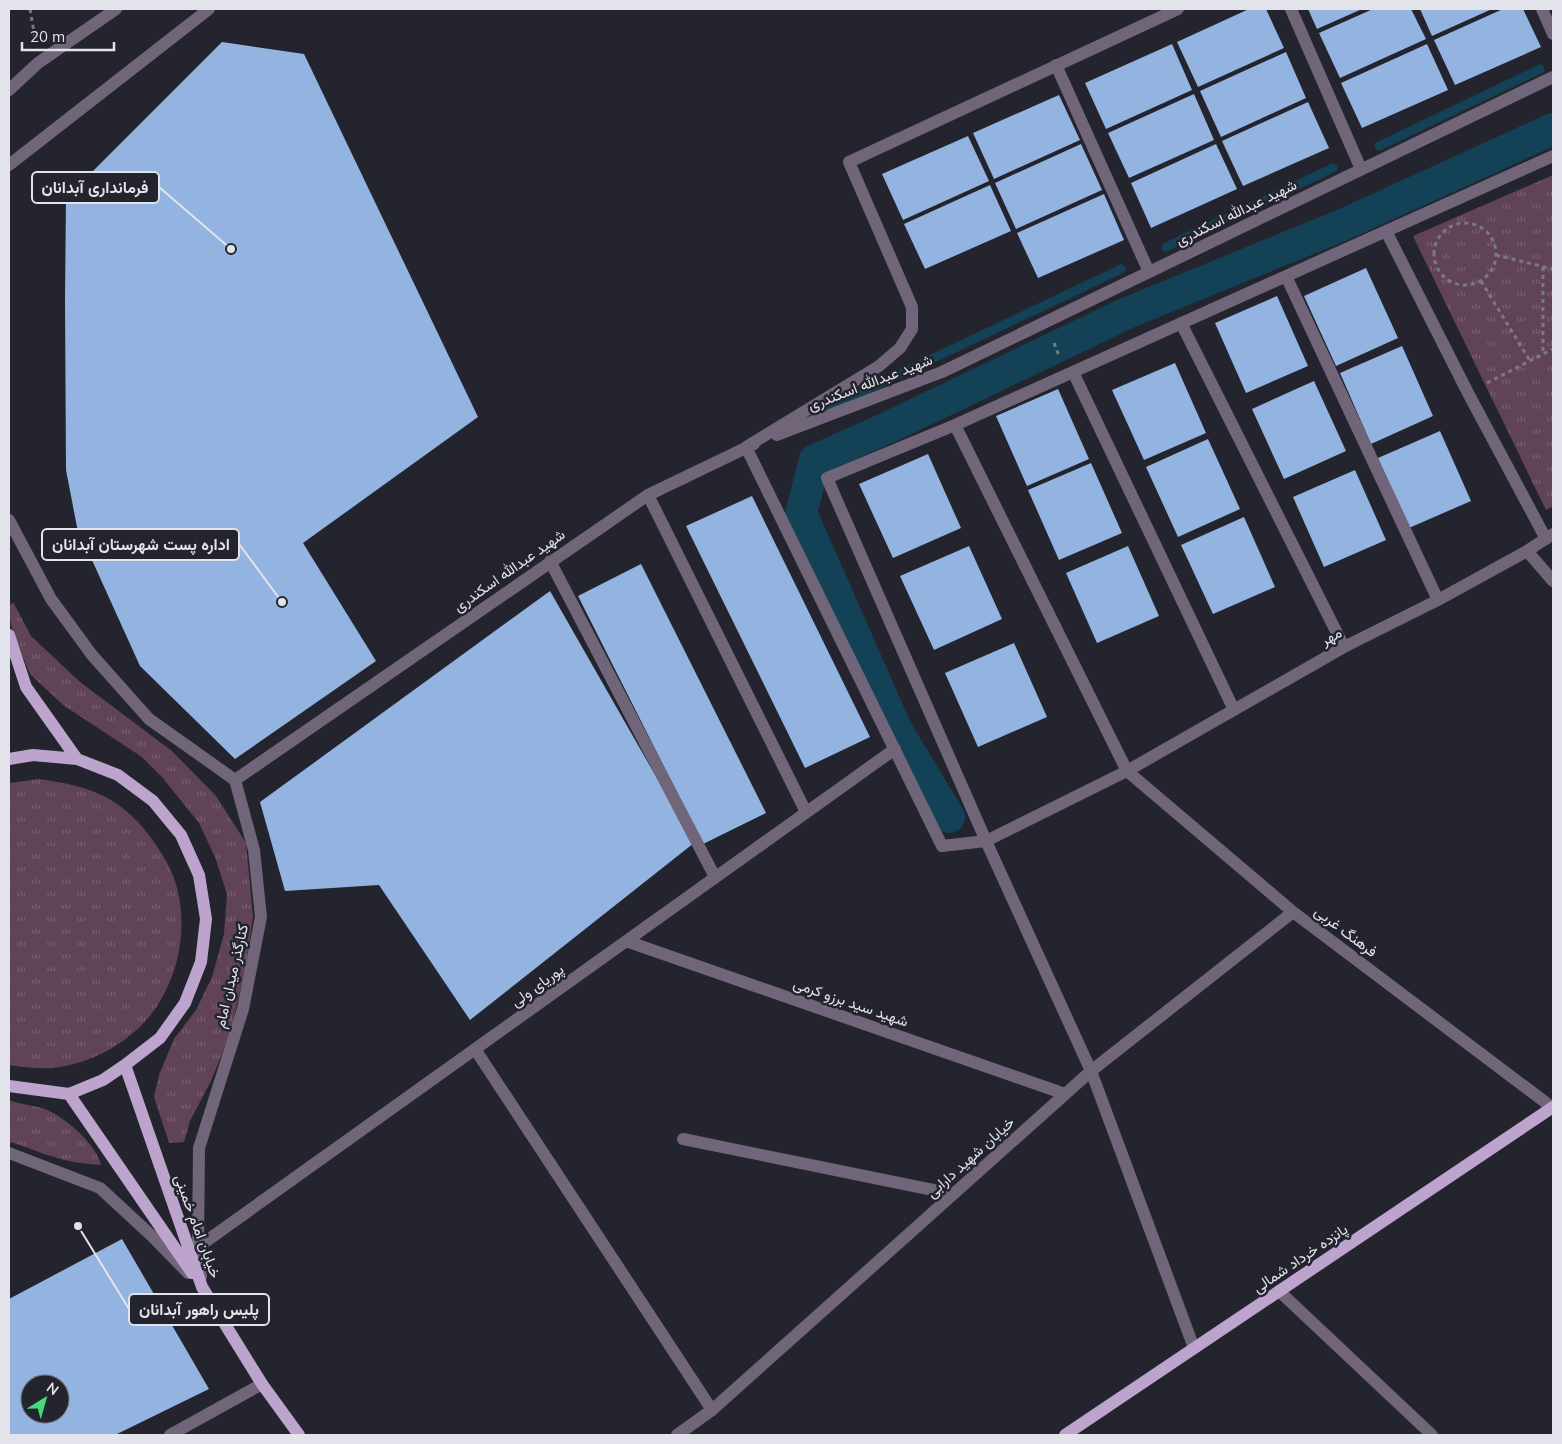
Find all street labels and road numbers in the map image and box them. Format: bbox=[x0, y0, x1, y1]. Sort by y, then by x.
street label: شهید عبدالله اسکندری bbox=[1172, 174, 1300, 250]
street label: شهید عبدالله اسکندری bbox=[805, 349, 936, 415]
street label: شهید عبدالله اسکندری bbox=[449, 524, 569, 617]
street label: مهر bbox=[1316, 623, 1345, 650]
street label: فرهنگ غربی bbox=[1310, 901, 1381, 962]
street label: کنارگذر میدان امام bbox=[210, 922, 253, 1030]
street label: پوریای ولی bbox=[507, 959, 568, 1011]
street label: شهید سید برزو کرمی bbox=[791, 973, 911, 1032]
street label: خیابان شهید دارابی bbox=[922, 1112, 1019, 1202]
street label: خیابان امام خمینی bbox=[170, 1172, 226, 1281]
street label: پانزده خرداد شمالی bbox=[1249, 1219, 1352, 1298]

